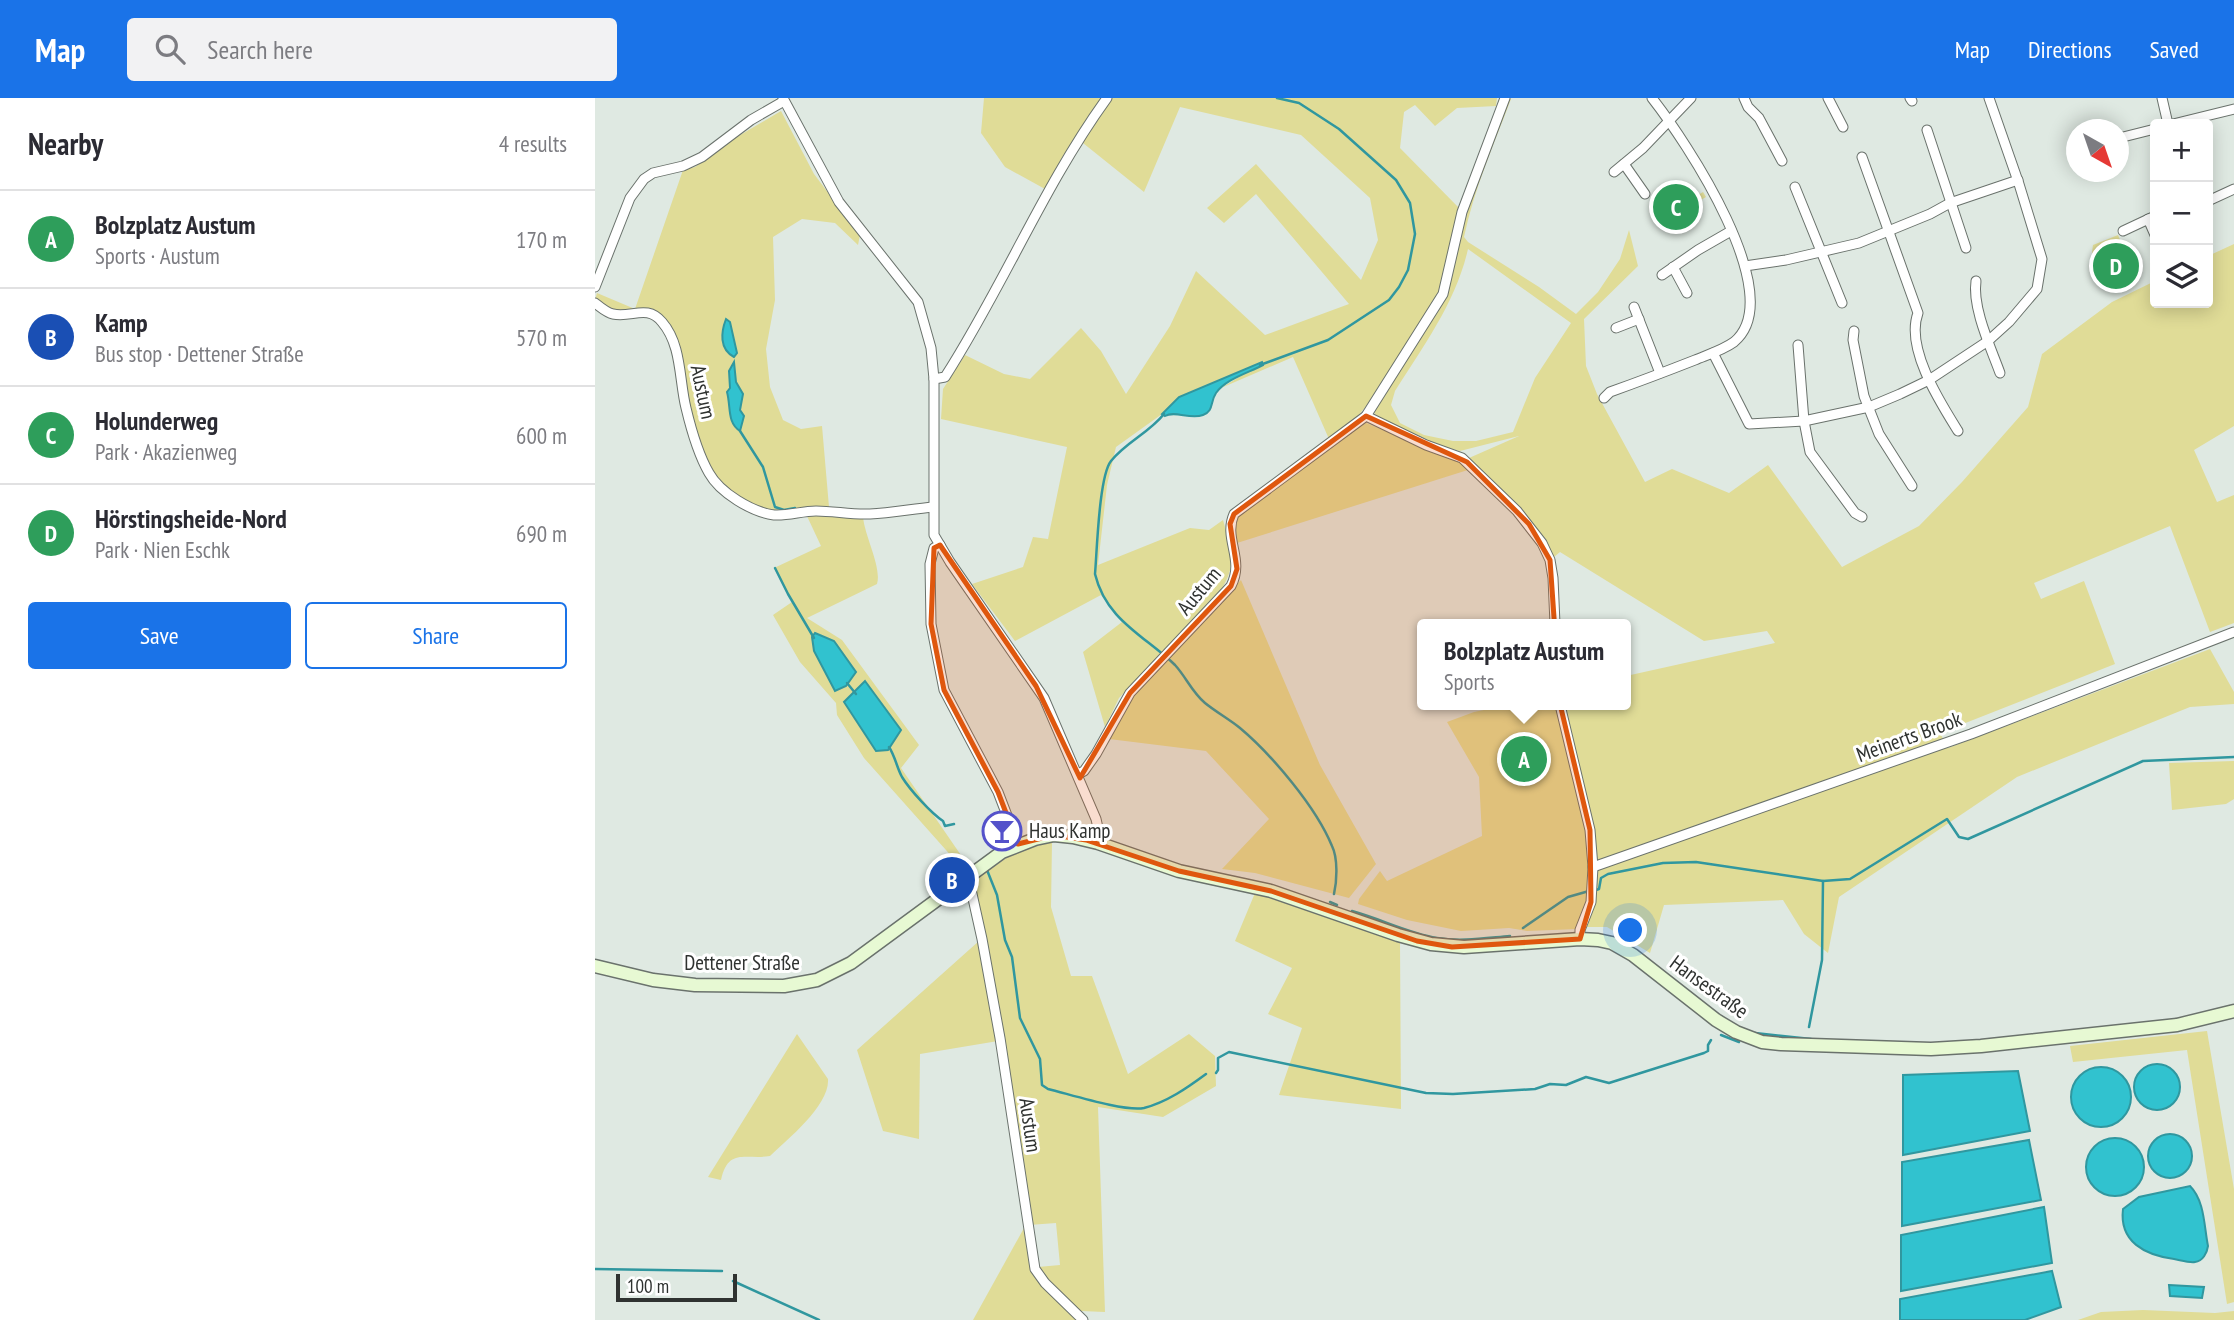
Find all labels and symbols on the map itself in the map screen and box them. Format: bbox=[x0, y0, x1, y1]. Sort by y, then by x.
north arrow bbox=[2066, 119, 2129, 182]
pin: C bbox=[1653, 181, 1699, 233]
pin: D bbox=[2093, 240, 2139, 292]
street label: Austum bbox=[685, 362, 722, 421]
street label: Austum bbox=[1171, 561, 1227, 620]
street label: Meinerts Brook bbox=[1853, 705, 1965, 768]
pin: A bbox=[1501, 733, 1547, 785]
bar icon: Haus Kamp bbox=[981, 810, 1023, 852]
place label: Haus Kamp bbox=[1029, 817, 1110, 844]
pin: B bbox=[929, 854, 975, 906]
your location bbox=[1613, 913, 1647, 947]
street label: Dettener Straße bbox=[684, 949, 800, 976]
street label: Hansestraße bbox=[1665, 949, 1754, 1024]
street label: Austum bbox=[1013, 1096, 1048, 1154]
scale bar bbox=[616, 1271, 737, 1303]

